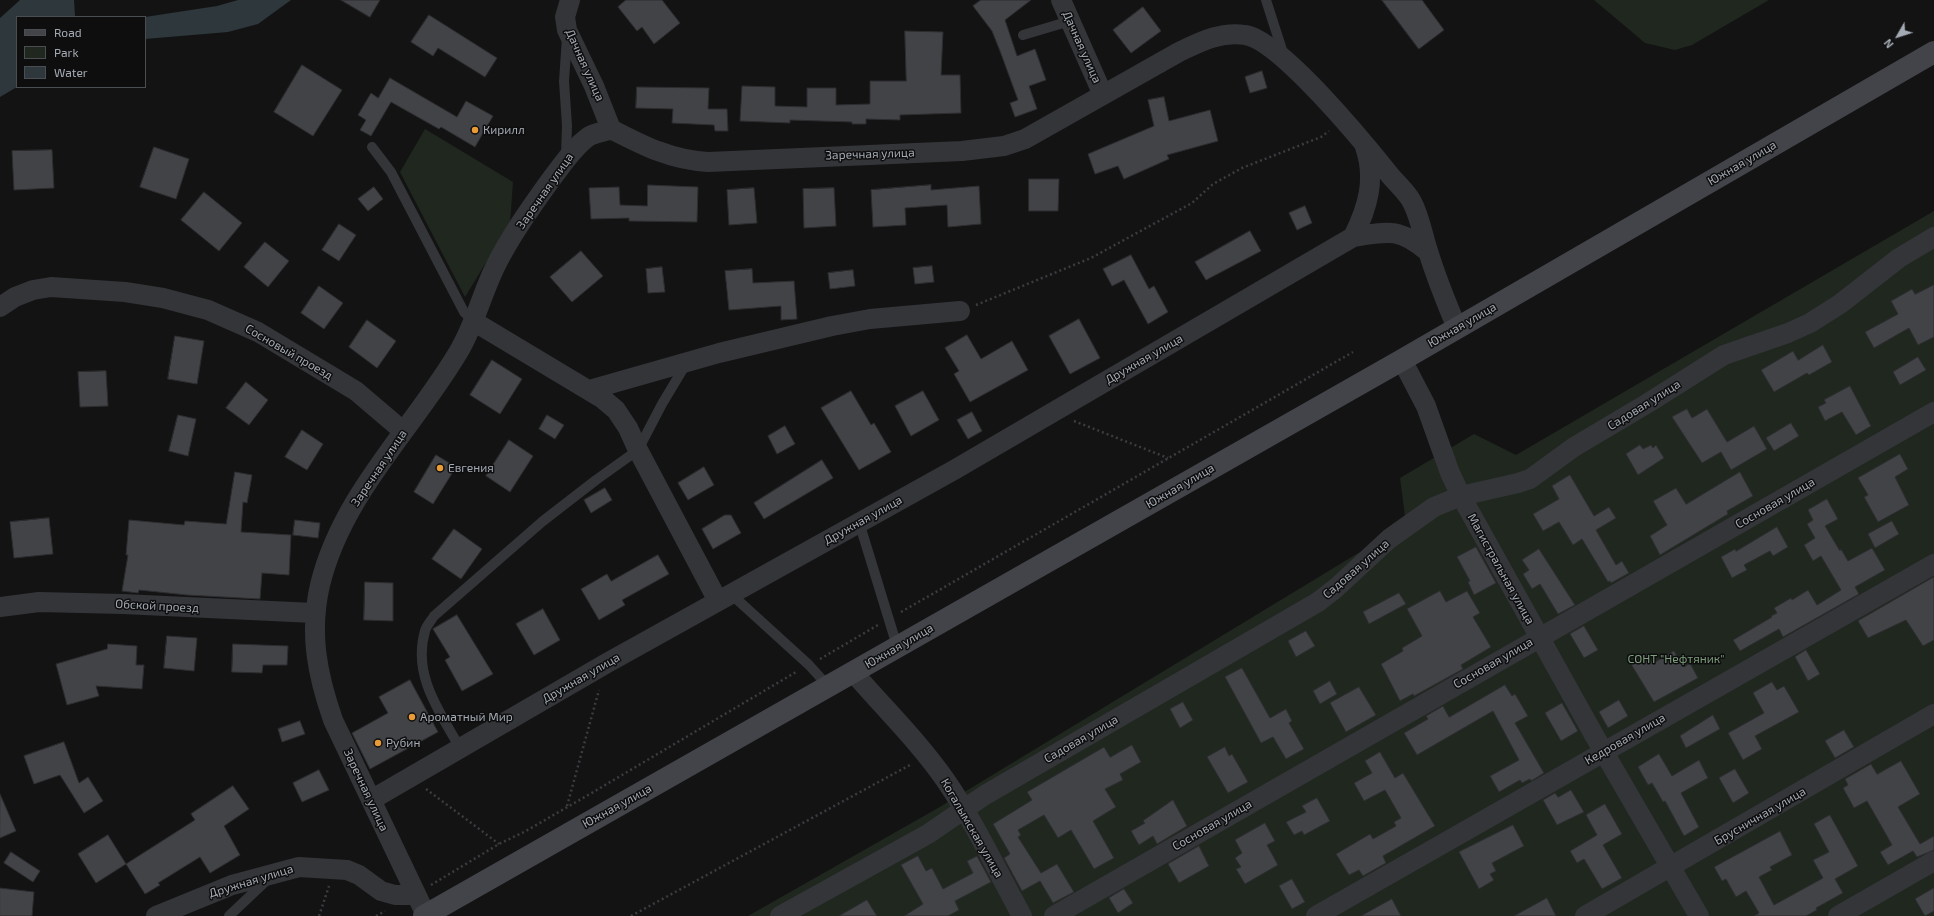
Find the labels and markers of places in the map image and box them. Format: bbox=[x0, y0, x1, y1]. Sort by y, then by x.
place label: Кирилл bbox=[483, 123, 525, 137]
marker: Кирилл bbox=[470, 125, 480, 135]
place label: Евгения bbox=[448, 461, 494, 475]
marker: Евгения bbox=[435, 463, 445, 473]
place label: Ароматный Мир bbox=[420, 710, 513, 724]
marker: Ароматный Мир bbox=[407, 712, 417, 722]
place label: Рубин bbox=[386, 736, 420, 750]
marker: Рубин bbox=[373, 738, 383, 748]

